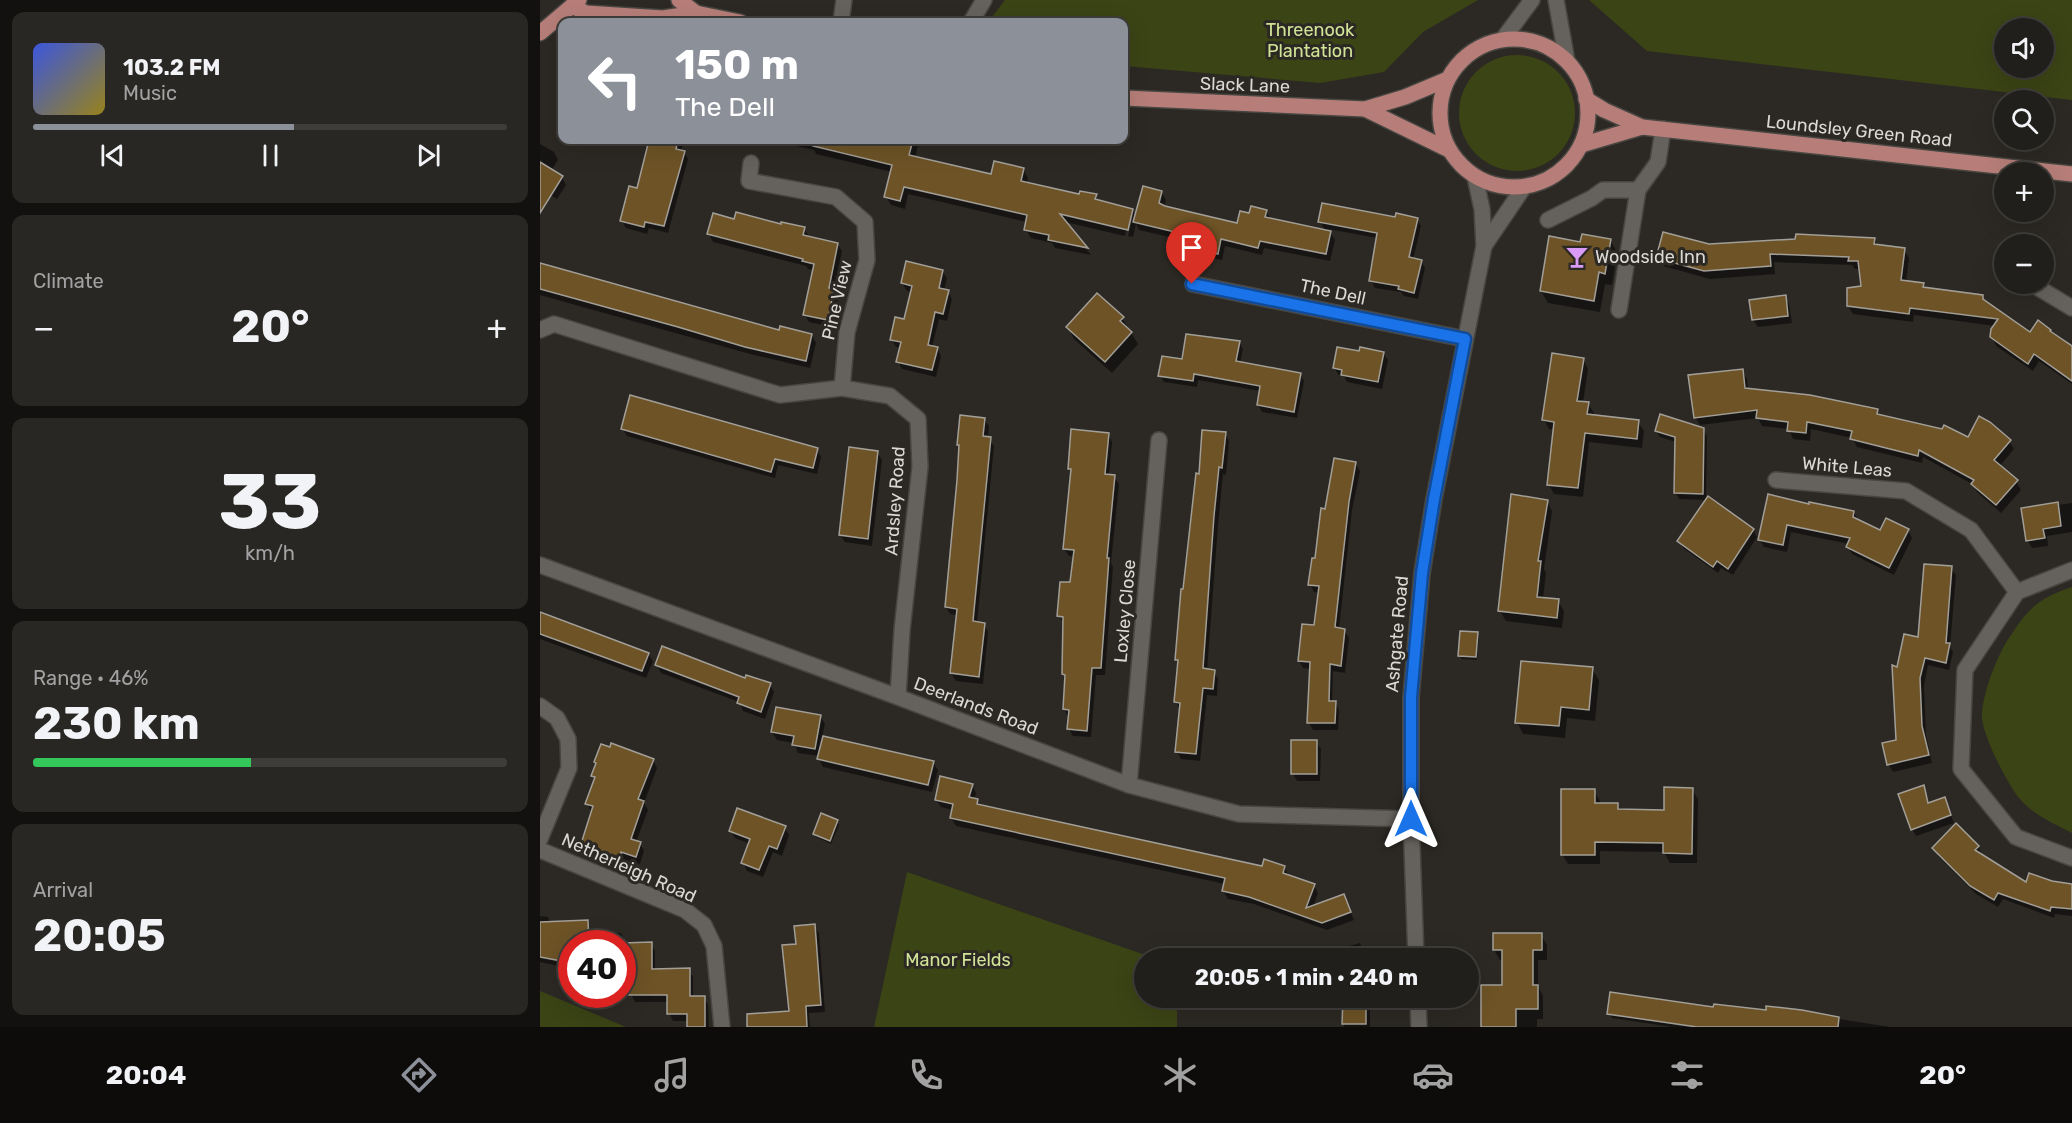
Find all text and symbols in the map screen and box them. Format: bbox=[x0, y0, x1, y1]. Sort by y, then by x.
map controls bbox=[1994, 18, 2054, 294]
button: sound bbox=[1994, 18, 2054, 78]
park label: Threenook Plantation bbox=[1266, 19, 1355, 62]
text: 150 m bbox=[675, 40, 799, 90]
icon: left bbox=[576, 42, 654, 120]
text: 103.2 FM bbox=[123, 54, 220, 81]
street label: Slack Lane bbox=[1200, 72, 1290, 98]
text: Music bbox=[123, 81, 177, 105]
button: search bbox=[1994, 90, 2054, 150]
text: The Dell bbox=[675, 91, 775, 123]
street label: Loundsley Green Road bbox=[1765, 110, 1953, 152]
icon: previous bbox=[96, 139, 129, 172]
icon: pause bbox=[254, 139, 287, 172]
icon: next bbox=[412, 139, 445, 172]
button: + bbox=[1994, 162, 2054, 222]
pin bbox=[1166, 222, 1217, 284]
icon: arrive bbox=[1175, 231, 1208, 264]
button: − bbox=[1994, 234, 2054, 294]
bar icon: Woodside Inn bbox=[1564, 244, 1590, 270]
place label: Woodside Inn bbox=[1595, 246, 1706, 268]
street label: Pine View bbox=[817, 258, 857, 342]
text: Climate bbox=[33, 269, 104, 293]
street label: The Dell bbox=[1298, 274, 1368, 310]
text: 20° bbox=[231, 300, 310, 353]
text: − bbox=[33, 308, 54, 347]
text: + bbox=[486, 308, 507, 347]
street label: Ardsley Road bbox=[880, 446, 910, 556]
street label: White Leas bbox=[1801, 452, 1893, 482]
text: 33 bbox=[219, 455, 321, 548]
text: km/h bbox=[245, 541, 295, 565]
street label: Loxley Close bbox=[1110, 558, 1140, 664]
street label: Ashgate Road bbox=[1381, 575, 1413, 693]
text: Range · 46% bbox=[33, 666, 149, 690]
street label: Deerlands Road bbox=[911, 672, 1041, 740]
text: 230 km bbox=[33, 697, 200, 750]
position arrow bbox=[1379, 787, 1443, 851]
street label: Netherleigh Road bbox=[558, 828, 700, 908]
text: Arrival bbox=[33, 878, 93, 902]
text: 20:05 bbox=[33, 909, 166, 962]
speed limit sign: 40 bbox=[558, 930, 636, 1008]
park label: Manor Fields bbox=[905, 949, 1011, 971]
text: 20:05 · 1 min · 240 m bbox=[1195, 964, 1418, 991]
icon: directions bbox=[398, 1054, 440, 1096]
icon: music bbox=[651, 1054, 693, 1096]
icon: phone bbox=[905, 1054, 947, 1096]
icon: climate bbox=[1159, 1054, 1201, 1096]
icon: car bbox=[1412, 1054, 1454, 1096]
icon: filters bbox=[1666, 1054, 1708, 1096]
text: 20:04 bbox=[106, 1059, 186, 1091]
text: 20° bbox=[1919, 1059, 1966, 1091]

